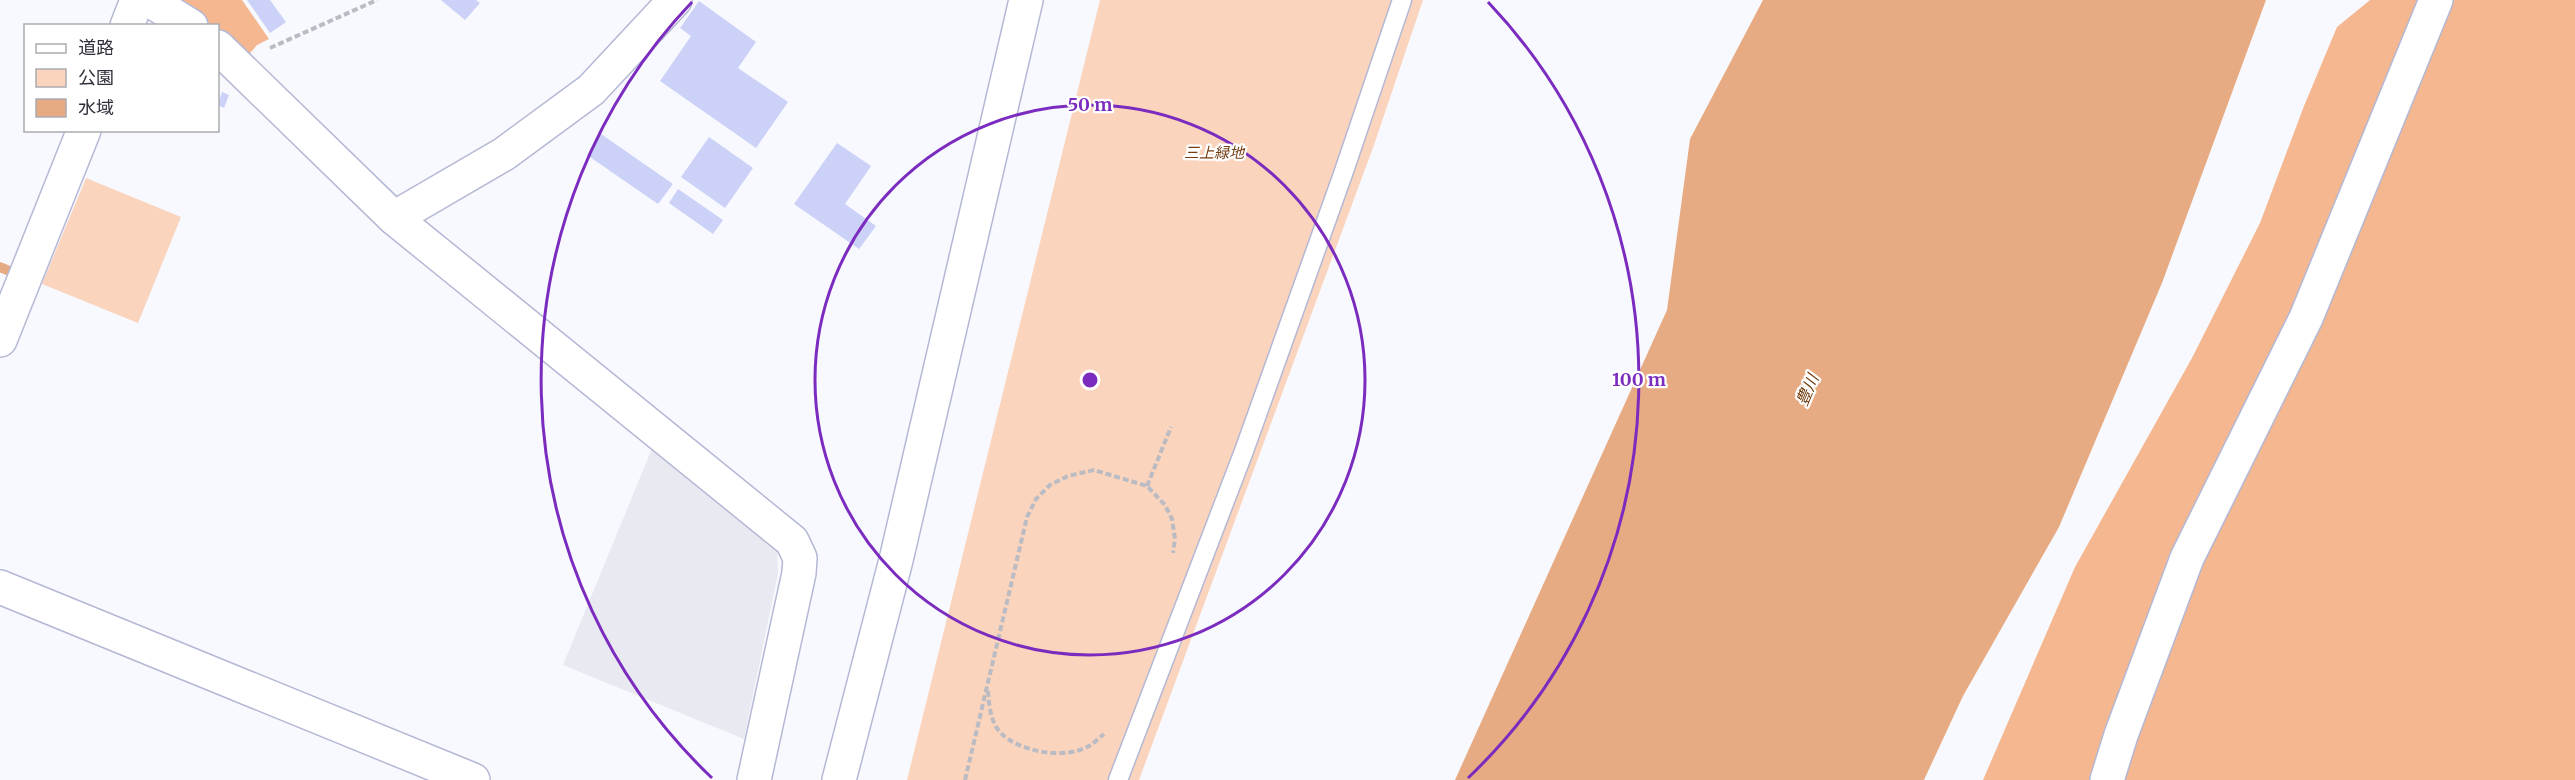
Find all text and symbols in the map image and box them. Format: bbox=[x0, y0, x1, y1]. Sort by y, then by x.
legend bbox=[24, 24, 219, 132]
text: 道路 bbox=[78, 36, 114, 59]
text: 公園 bbox=[78, 66, 114, 89]
text: 50 m bbox=[1068, 93, 1112, 116]
text: 水域 bbox=[78, 96, 114, 119]
park label: 三上緑地 bbox=[1184, 143, 1246, 162]
text: 100 m bbox=[1612, 368, 1666, 391]
centre of rings bbox=[1080, 370, 1100, 390]
water label: 豊川 bbox=[1792, 370, 1823, 409]

